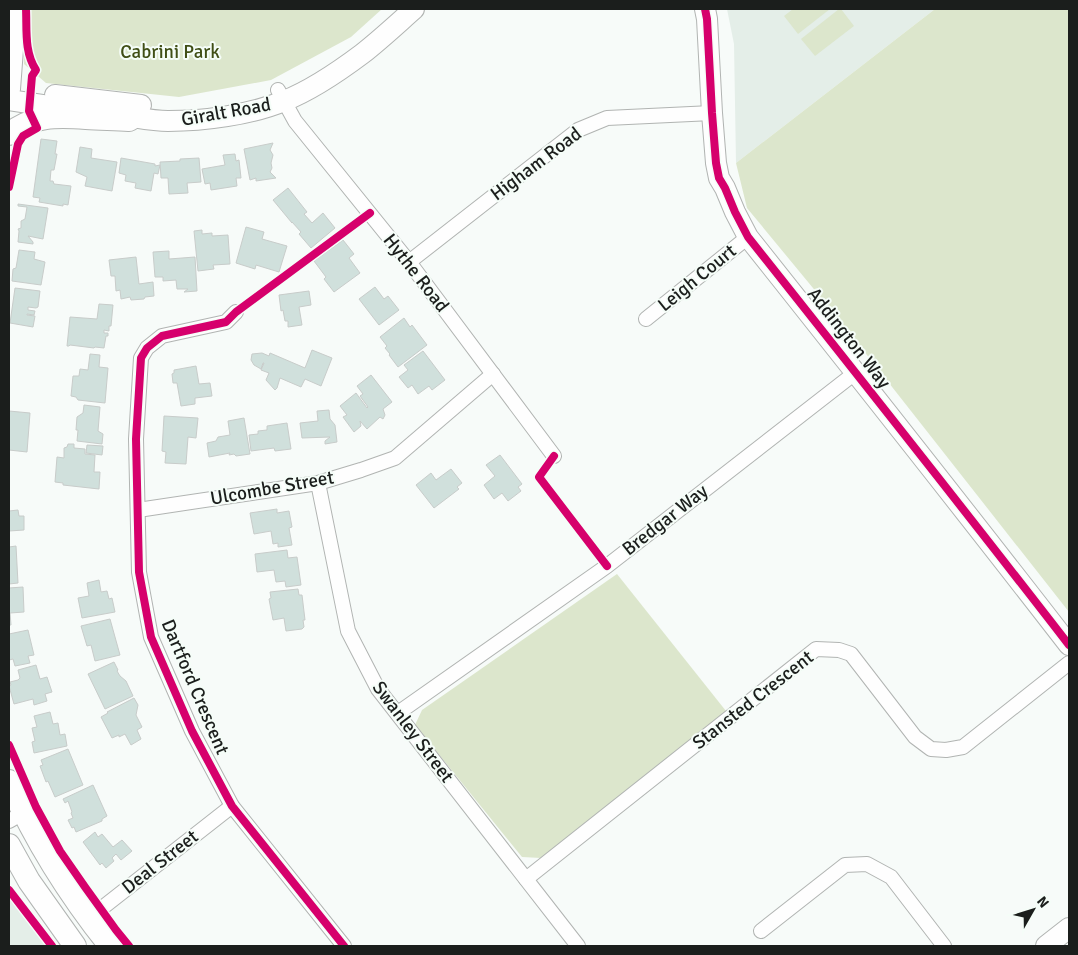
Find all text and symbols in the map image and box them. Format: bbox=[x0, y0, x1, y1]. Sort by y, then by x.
park label: Cabrini Park bbox=[120, 40, 220, 64]
street label: Giralt Road bbox=[179, 92, 273, 132]
street label: Higham Road bbox=[486, 122, 586, 206]
street label: Hythe Road bbox=[378, 229, 454, 317]
street label: Leigh Court bbox=[653, 239, 741, 317]
street label: Addington Way bbox=[802, 283, 896, 393]
street label: Ulcombe Street bbox=[208, 465, 336, 511]
street label: Bredgar Way bbox=[617, 479, 713, 561]
street label: Dartford Crescent bbox=[156, 616, 234, 759]
street label: Stansted Crescent bbox=[688, 645, 819, 755]
street label: Swanley Street bbox=[367, 676, 459, 788]
street label: Deal Street bbox=[117, 824, 203, 899]
north arrow bbox=[1008, 885, 1058, 935]
text: N bbox=[1033, 893, 1052, 911]

